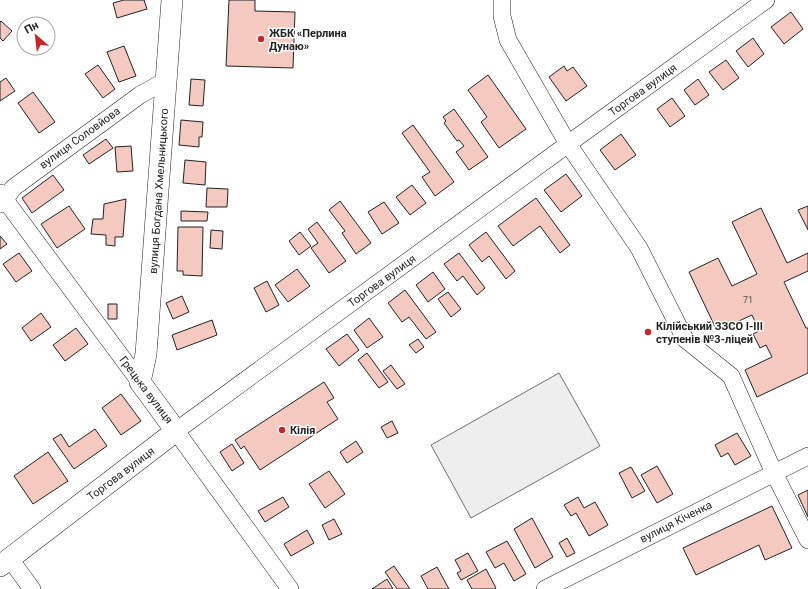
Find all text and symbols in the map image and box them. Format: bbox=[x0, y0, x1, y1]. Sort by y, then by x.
north arrow bbox=[16, 16, 56, 56]
text: Пн bbox=[22, 19, 41, 37]
place label: ЖБК «Перлина Дунаю» bbox=[269, 27, 347, 53]
marker: ЖБК «Перлина Дунаю» bbox=[256, 34, 266, 44]
street label: Торгова вулиця bbox=[606, 61, 680, 119]
street label: вулиця Соловйова bbox=[37, 104, 123, 172]
street label: вулиця Богдана Хмельницького bbox=[147, 108, 171, 274]
street label: Торгова вулиця bbox=[345, 252, 419, 310]
house number: 71 bbox=[743, 295, 753, 305]
place label: Кілійський ЗЗСО І-ІІІ ступенів №3-ліцей bbox=[656, 320, 763, 346]
marker: Кілійський ЗЗСО І-ІІІ ступенів №3-ліцей bbox=[643, 327, 653, 337]
street label: Грецька вулиця bbox=[117, 354, 175, 426]
place label: Кілія bbox=[290, 424, 315, 437]
marker: Кілія bbox=[277, 425, 287, 435]
street label: Торгова вулиця bbox=[85, 444, 157, 504]
street label: вулиця Кіченка bbox=[638, 498, 714, 546]

